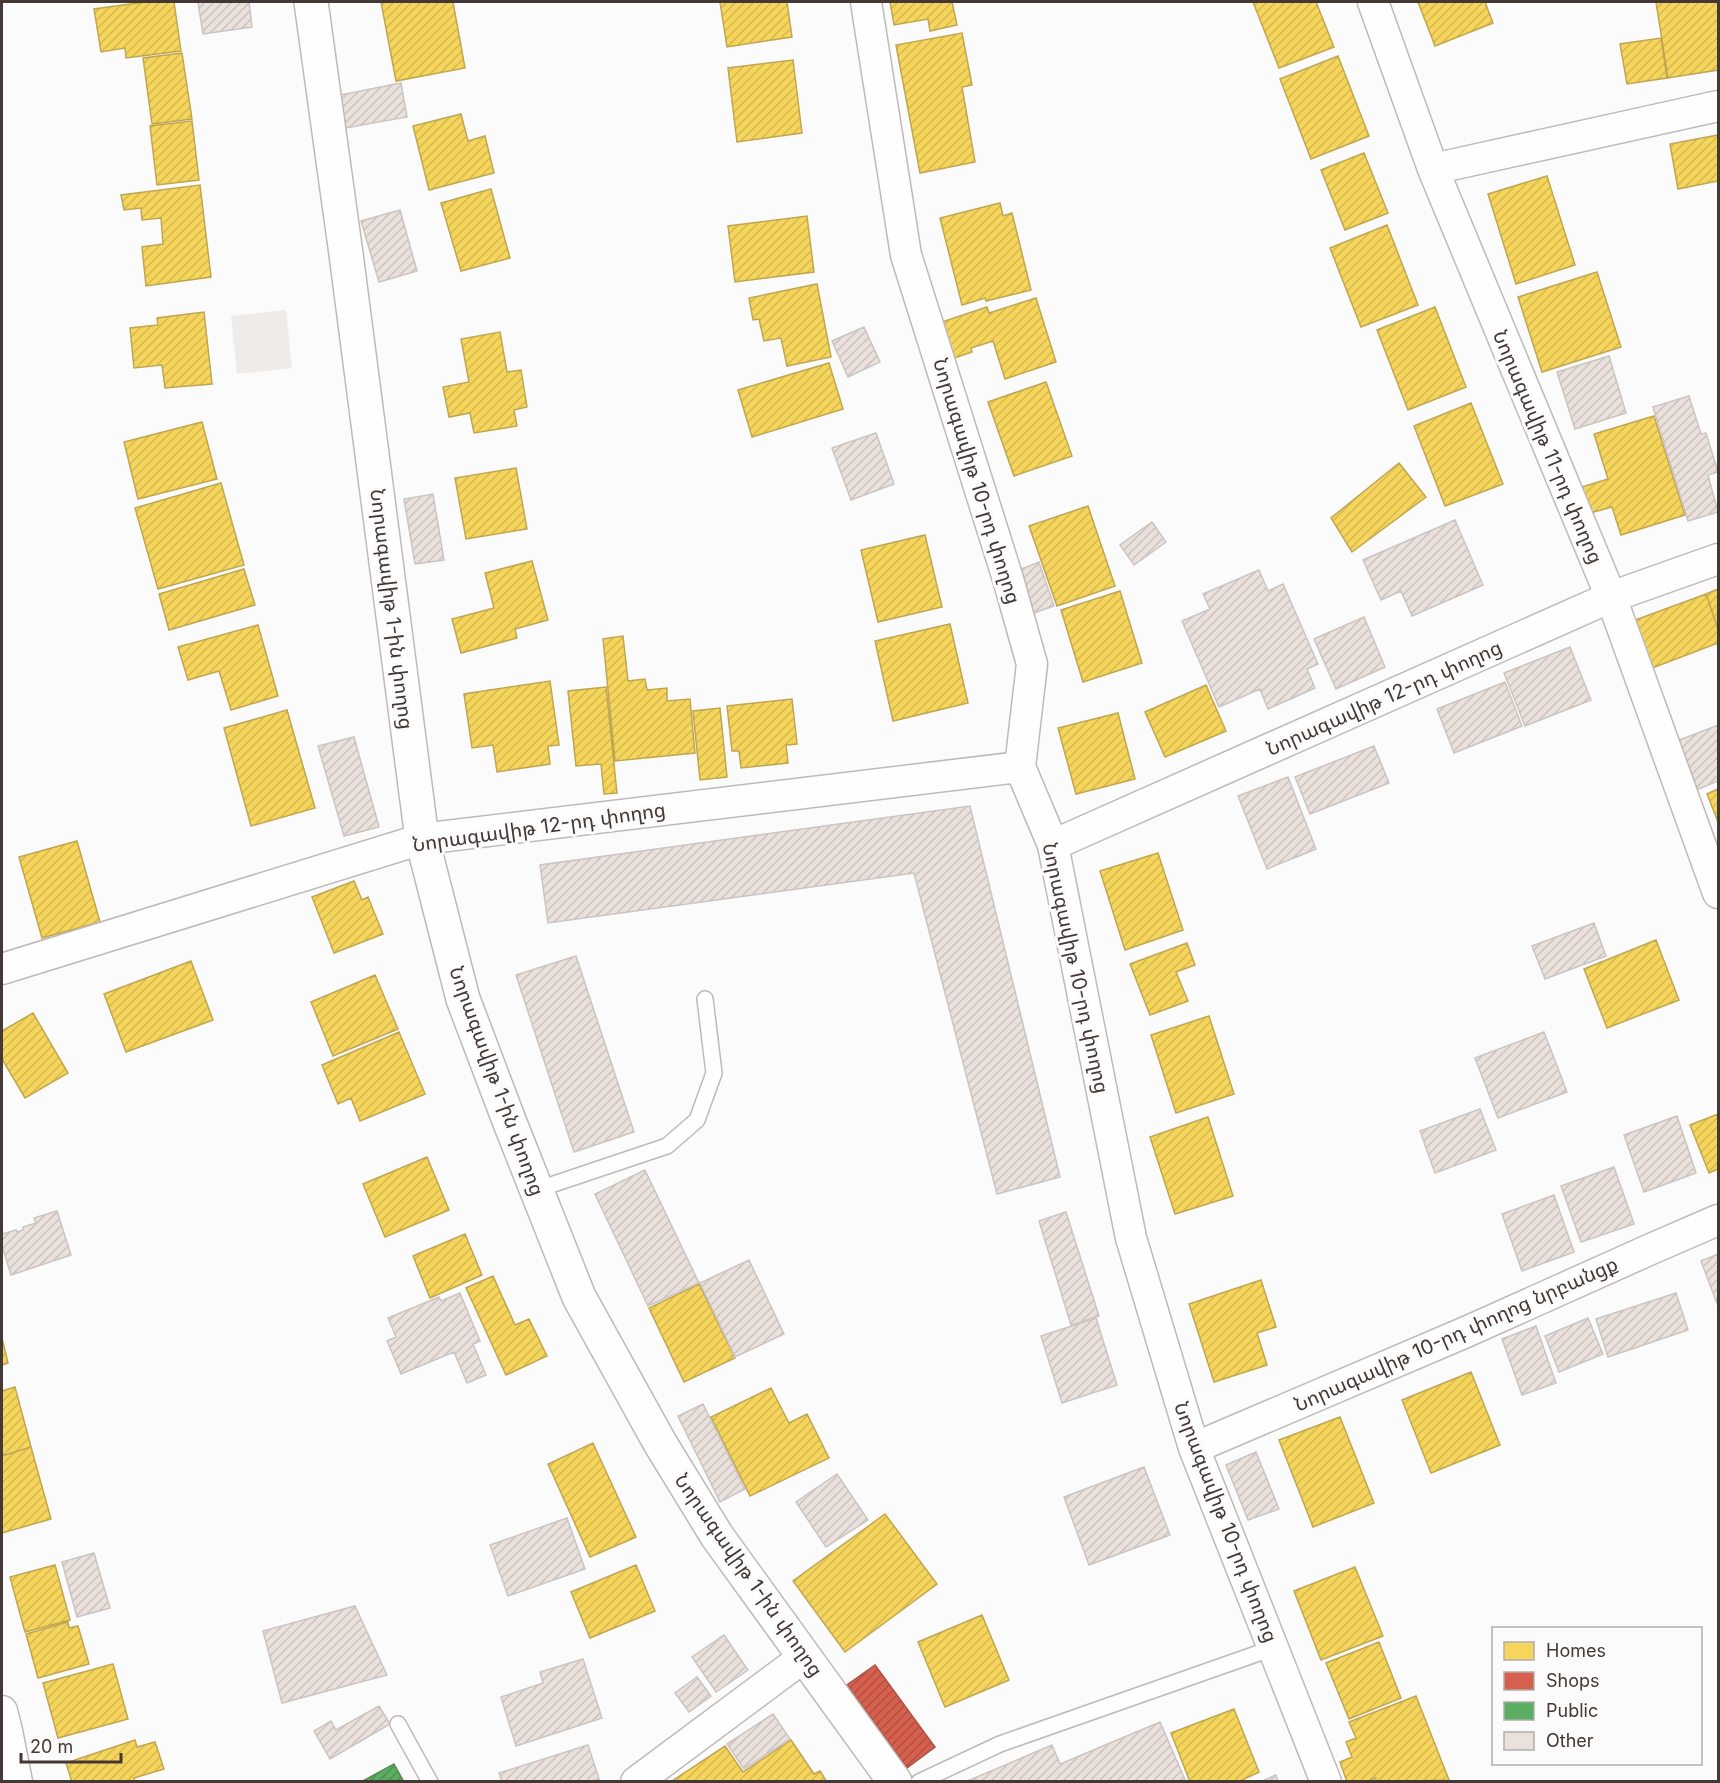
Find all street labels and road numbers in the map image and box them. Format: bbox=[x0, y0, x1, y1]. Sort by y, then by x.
street label: Նորագավիթ 11-րդ փողոց bbox=[1488, 327, 1608, 567]
street label: Նորագավիթ 10-րդ փողոց bbox=[928, 355, 1026, 607]
street label: Նորագավիթ 1-ին փողոց bbox=[365, 487, 419, 731]
street label: Նորագավիթ 12-րդ փողոց bbox=[1263, 635, 1505, 761]
street label: Նորագավիթ 12-րդ փողոց bbox=[411, 797, 667, 857]
street label: Նորագավիթ 10-րդ փողոց bbox=[1038, 840, 1114, 1096]
street label: Նորագավիթ 1-ին փողոց bbox=[444, 963, 550, 1199]
street label: Նորագավիթ 10-րդ փողոց նրբանցք bbox=[1291, 1252, 1621, 1416]
street label: Նորագավիթ 10-րդ փողոց bbox=[1169, 1398, 1283, 1646]
street label: Նորագավիթ 1-ին փողոց bbox=[670, 1469, 828, 1681]

